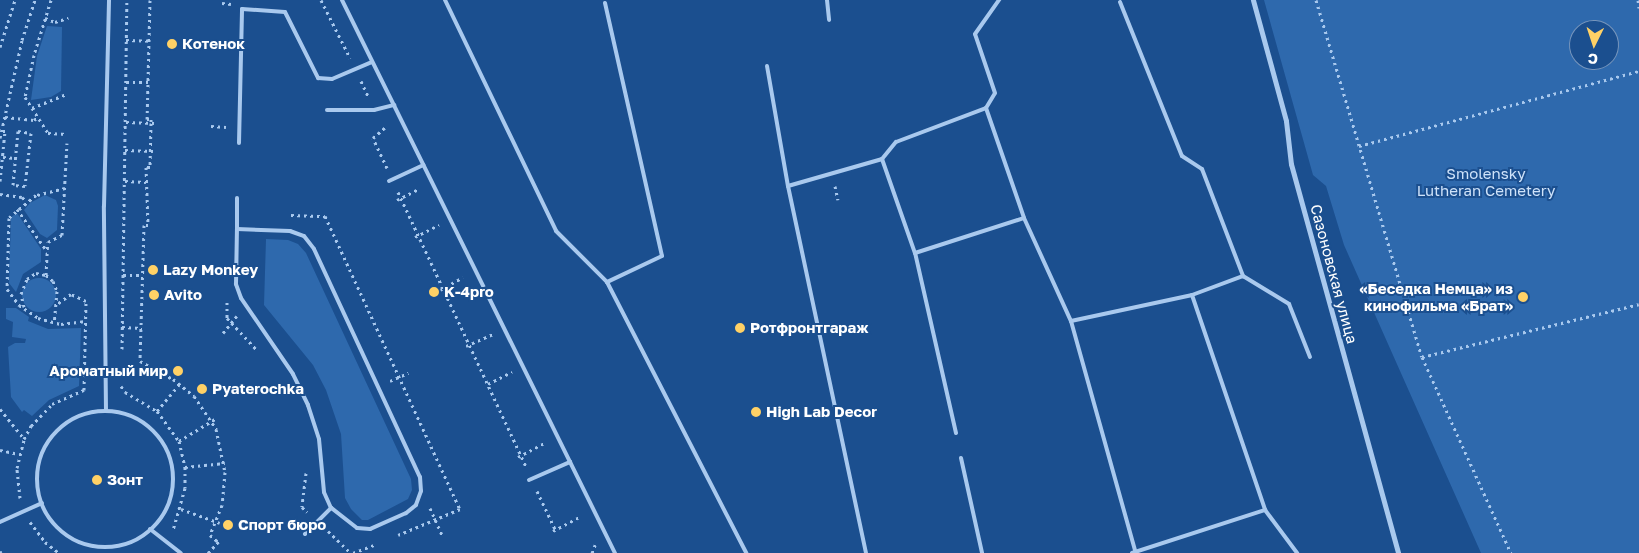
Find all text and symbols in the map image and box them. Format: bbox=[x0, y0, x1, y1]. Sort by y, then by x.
north arrow bbox=[1569, 20, 1619, 70]
place label: Котенок bbox=[182, 35, 245, 53]
marker: Котенок bbox=[166, 38, 178, 50]
text: С bbox=[1587, 51, 1599, 68]
park label: Smolensky Lutheran Cemetery bbox=[1417, 164, 1555, 199]
street label: Сазоновская улица bbox=[1307, 202, 1361, 346]
place label: Lazy Monkey bbox=[163, 261, 258, 279]
marker: Lazy Monkey bbox=[147, 264, 159, 276]
place label: «Беседка Немца» из кинофильма «Брат» bbox=[1360, 279, 1513, 314]
place label: K-4pro bbox=[444, 283, 494, 301]
place label: Avito bbox=[164, 286, 202, 304]
marker: K-4pro bbox=[428, 286, 440, 298]
marker: Avito bbox=[148, 289, 160, 301]
marker: «Беседка Немца» из кинофильма «Брат» bbox=[1517, 291, 1529, 303]
place label: Ротфронтгараж bbox=[750, 319, 869, 337]
marker: Ротфронтгараж bbox=[734, 322, 746, 334]
place label: Ароматный мир bbox=[49, 362, 168, 380]
marker: Ароматный мир bbox=[172, 365, 184, 377]
place label: Pyaterochka bbox=[212, 380, 304, 398]
marker: Pyaterochka bbox=[196, 383, 208, 395]
place label: High Lab Decor bbox=[766, 403, 877, 421]
marker: High Lab Decor bbox=[750, 406, 762, 418]
place label: Зонт bbox=[107, 471, 143, 489]
marker: Зонт bbox=[91, 474, 103, 486]
place label: Спорт бюро bbox=[238, 516, 326, 534]
marker: Спорт бюро bbox=[222, 519, 234, 531]

